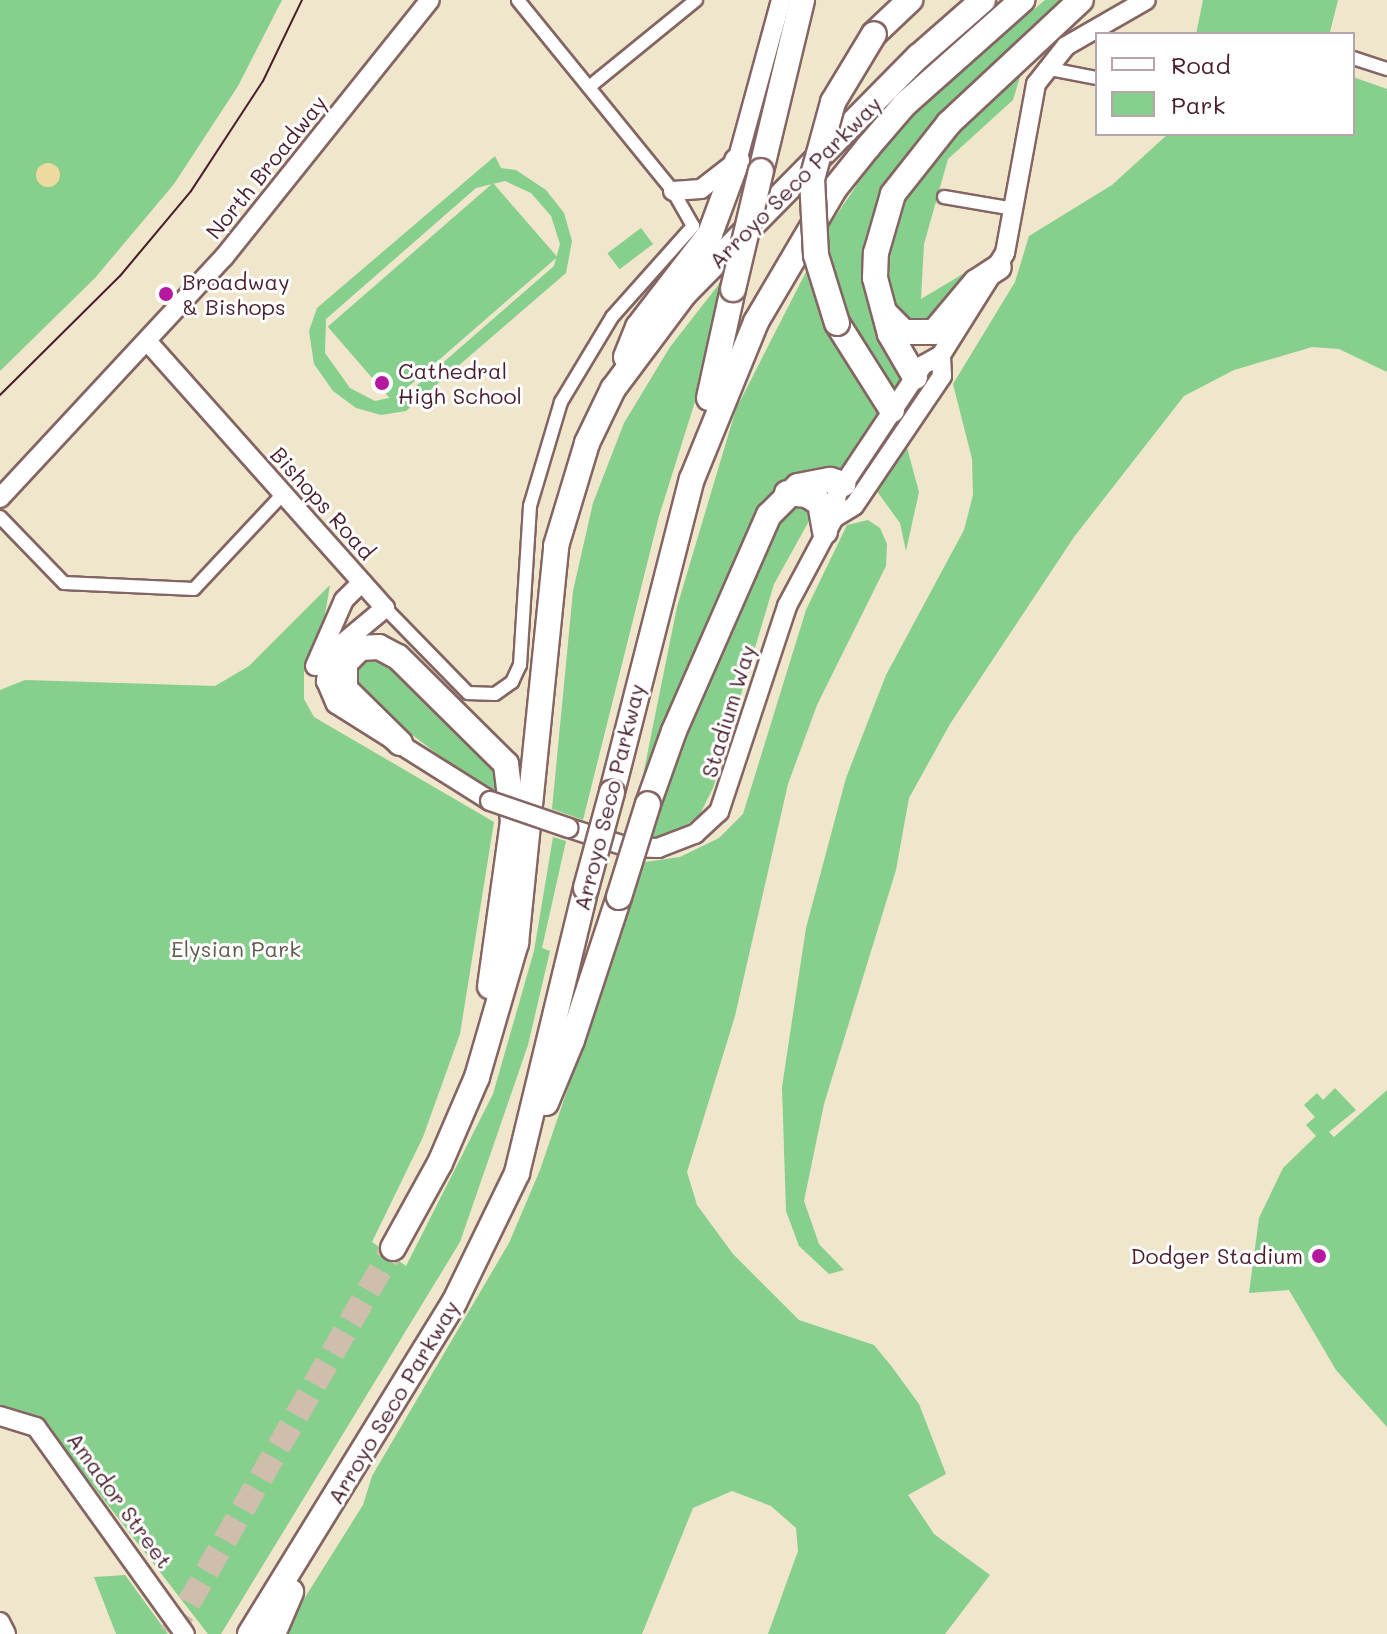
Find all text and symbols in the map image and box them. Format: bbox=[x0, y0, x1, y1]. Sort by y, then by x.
legend bbox=[1095, 32, 1355, 136]
text: Road bbox=[1171, 49, 1231, 80]
text: Park bbox=[1171, 89, 1225, 120]
street label: North Broadway bbox=[200, 90, 332, 244]
street label: Arroyo Seco Parkway bbox=[703, 90, 887, 274]
place label: Broadway & Bishops bbox=[182, 268, 290, 320]
marker: Broadway & Bishops bbox=[157, 285, 175, 303]
place label: Cathedral High School bbox=[398, 357, 522, 408]
marker: Cathedral High School bbox=[373, 374, 391, 392]
street label: Bishops Road bbox=[265, 441, 381, 565]
street label: Stadium Way bbox=[695, 641, 761, 781]
street label: Arroyo Seco Parkway bbox=[568, 681, 650, 913]
park label: Elysian Park bbox=[171, 936, 301, 962]
place label: Dodger Stadium bbox=[1130, 1243, 1303, 1269]
marker: Dodger Stadium bbox=[1310, 1247, 1328, 1265]
street label: Arroyo Seco Parkway bbox=[322, 1295, 464, 1509]
street label: Amador Street bbox=[62, 1427, 178, 1573]

